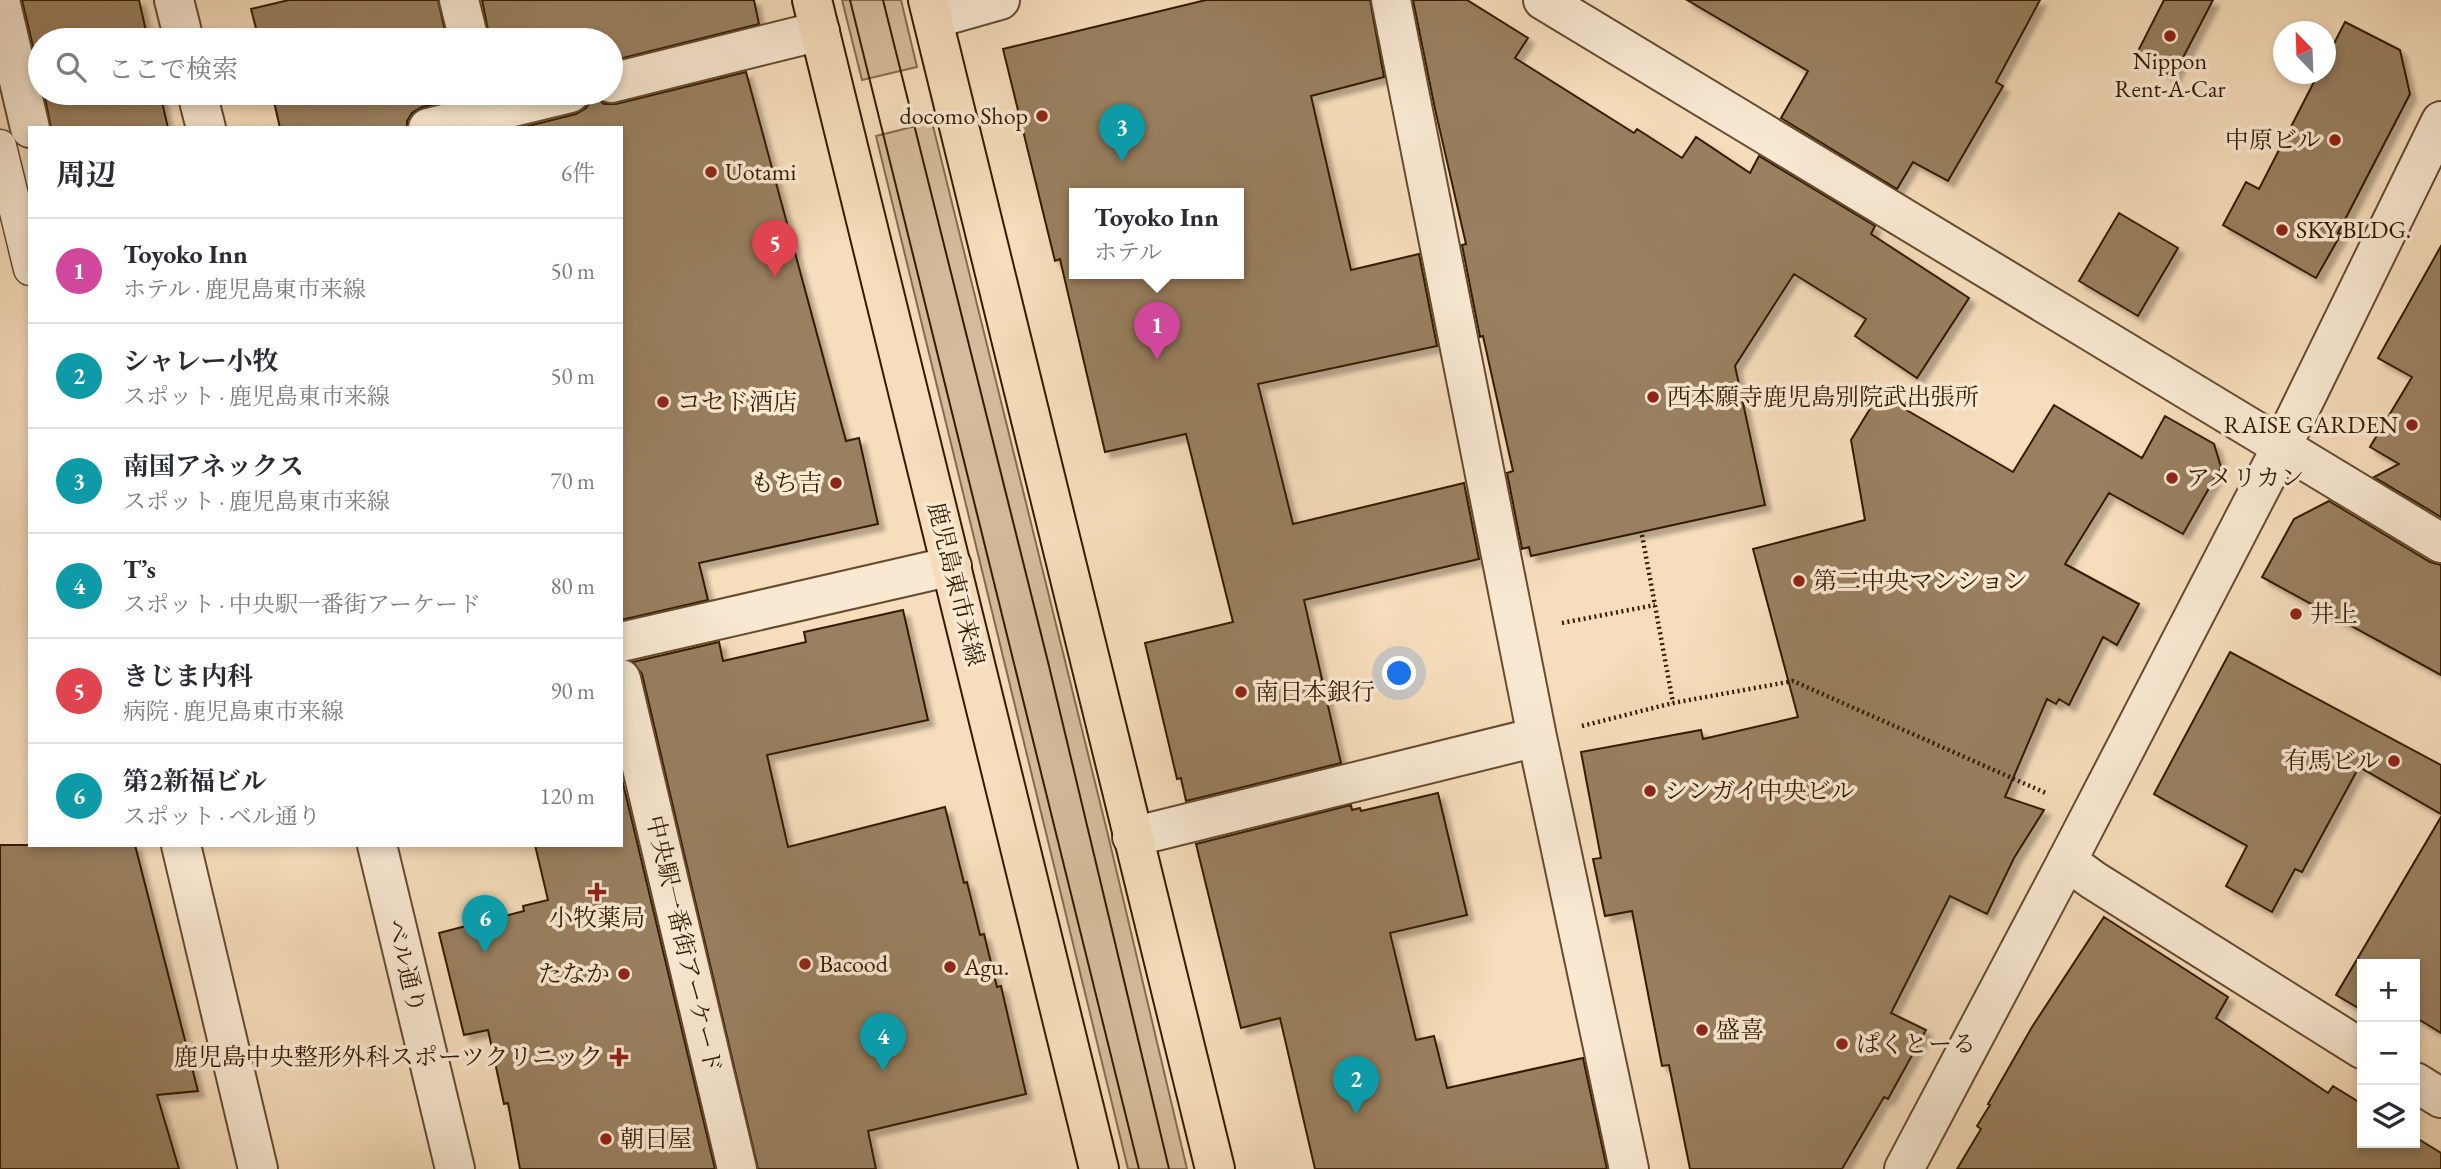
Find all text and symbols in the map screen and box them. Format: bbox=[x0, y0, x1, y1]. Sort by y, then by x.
north arrow bbox=[2273, 21, 2336, 84]
search box bbox=[28, 28, 623, 105]
marker: Nippon Rent-A-Car bbox=[2162, 28, 2178, 44]
place label: Nippon Rent-A-Car bbox=[2114, 45, 2226, 104]
icon: search bbox=[52, 48, 90, 86]
text: ここで検索 bbox=[108, 52, 238, 86]
place label: docomo Shop bbox=[900, 100, 1028, 131]
pin: 3 bbox=[1099, 104, 1145, 162]
marker: docomo Shop bbox=[1034, 108, 1050, 124]
place label: 中原ビル bbox=[2225, 124, 2321, 155]
marker: 中原ビル bbox=[2327, 132, 2343, 148]
text: 周辺 bbox=[56, 155, 116, 194]
place label: Uotami bbox=[725, 156, 796, 187]
text: 6件 bbox=[561, 158, 595, 188]
marker: Uotami bbox=[703, 164, 719, 180]
popup bbox=[1069, 188, 1244, 279]
text: Toyoko Inn bbox=[1094, 200, 1219, 234]
place label: SKY BLDG. bbox=[2296, 214, 2411, 245]
pin: 5 bbox=[752, 220, 798, 278]
marker: SKY BLDG. bbox=[2274, 222, 2290, 238]
text: Toyoko Inn bbox=[123, 237, 248, 271]
text: ホテル bbox=[1094, 237, 1162, 267]
text: 1 bbox=[73, 256, 85, 286]
text: 50 m bbox=[550, 256, 595, 286]
text: ホテル · 鹿児島東市来線 bbox=[123, 274, 366, 304]
pin: 1 bbox=[1134, 302, 1180, 360]
text: シャレー小牧 bbox=[123, 344, 278, 378]
text: 2 bbox=[73, 361, 85, 391]
text: 50 m bbox=[550, 361, 595, 391]
text: スポット · 鹿児島東市来線 bbox=[123, 381, 390, 411]
place label: 西本願寺鹿児島別院武出張所 bbox=[1667, 381, 1979, 412]
place label: コセド酒店 bbox=[677, 386, 797, 417]
marker: 西本願寺鹿児島別院武出張所 bbox=[1645, 389, 1661, 405]
marker: コセド酒店 bbox=[655, 394, 671, 410]
place label: RAISE GARDEN bbox=[2224, 409, 2398, 440]
marker: RAISE GARDEN bbox=[2404, 417, 2420, 433]
text: 南国アネックス bbox=[123, 449, 304, 483]
place label: アメリカン bbox=[2186, 462, 2304, 493]
text: 3 bbox=[73, 466, 85, 496]
text: 70 m bbox=[550, 466, 595, 496]
place label: もち吉 bbox=[750, 467, 822, 498]
marker: アメリカン bbox=[2164, 470, 2180, 486]
marker: もち吉 bbox=[828, 475, 844, 491]
text: スポット · 鹿児島東市来線 bbox=[123, 486, 390, 516]
street label: 鹿児島東市来線 bbox=[921, 499, 992, 669]
text: T’s bbox=[123, 552, 156, 586]
place label: 第二中央マンション bbox=[1813, 565, 2028, 596]
text: 4 bbox=[73, 571, 85, 601]
text: 80 m bbox=[550, 571, 595, 601]
marker: 第二中央マンション bbox=[1791, 573, 1807, 589]
text: スポット · 中央駅一番街アーケード bbox=[123, 589, 481, 619]
place label: 井上 bbox=[2310, 598, 2358, 629]
marker: 井上 bbox=[2288, 606, 2304, 622]
your location bbox=[1382, 656, 1416, 690]
text: きじま内科 bbox=[123, 659, 253, 693]
text: 5 bbox=[73, 676, 85, 706]
text: 90 m bbox=[550, 676, 595, 706]
place label: 南日本銀行 bbox=[1255, 676, 1375, 707]
marker: 南日本銀行 bbox=[1233, 684, 1249, 700]
text: 病院 · 鹿児島東市来線 bbox=[123, 696, 344, 726]
place label: 有馬ビル bbox=[2284, 745, 2380, 776]
marker: 有馬ビル bbox=[2386, 753, 2402, 769]
text: 第2新福ビル bbox=[123, 764, 267, 798]
place label: シンガイ中央ビル bbox=[1664, 775, 1855, 806]
text: 6 bbox=[73, 781, 85, 811]
text: 120 m bbox=[539, 781, 595, 811]
marker: シンガイ中央ビル bbox=[1642, 783, 1658, 799]
text: スポット · ベル通り bbox=[123, 801, 321, 831]
street label: 中央駅一番街アーケード bbox=[640, 812, 729, 1076]
marker: 小牧薬局 bbox=[589, 884, 605, 900]
pin: 6 bbox=[462, 895, 508, 953]
place label: 小牧薬局 bbox=[549, 902, 645, 933]
street label: ベル通り bbox=[380, 916, 433, 1016]
place label: Bacood bbox=[819, 948, 889, 979]
place label: Agu. bbox=[963, 951, 1009, 982]
marker: Bacood bbox=[797, 956, 813, 972]
place label: たなか bbox=[538, 958, 610, 989]
marker: Agu. bbox=[942, 959, 958, 975]
map controls bbox=[2357, 959, 2420, 1148]
button: + bbox=[2357, 959, 2420, 1022]
marker: たなか bbox=[616, 966, 632, 982]
pin: 4 bbox=[860, 1013, 906, 1071]
place label: 盛喜 bbox=[1716, 1014, 1764, 1045]
marker: 盛喜 bbox=[1694, 1022, 1710, 1038]
button: − bbox=[2357, 1022, 2420, 1085]
place label: ぱくとーる bbox=[1856, 1028, 1976, 1059]
marker: ぱくとーる bbox=[1834, 1036, 1850, 1052]
place label: 鹿児島中央整形外科スポーツクリニック bbox=[174, 1041, 603, 1072]
marker: 鹿児島中央整形外科スポーツクリニック bbox=[609, 1047, 629, 1067]
pin: 2 bbox=[1333, 1056, 1379, 1114]
button: layers bbox=[2357, 1085, 2420, 1148]
place label: 朝日屋 bbox=[620, 1123, 692, 1154]
marker: 朝日屋 bbox=[598, 1131, 614, 1147]

